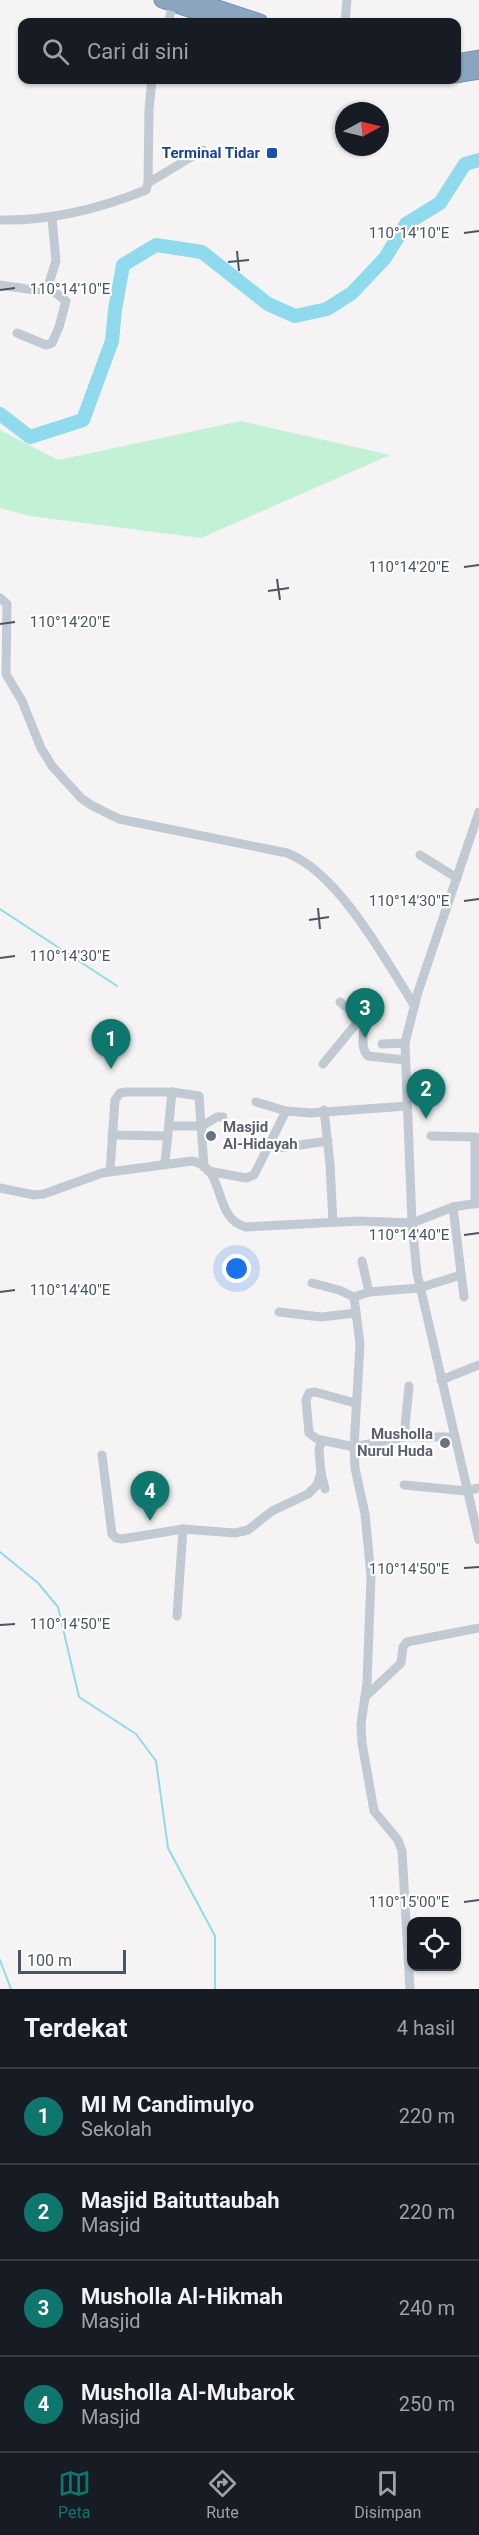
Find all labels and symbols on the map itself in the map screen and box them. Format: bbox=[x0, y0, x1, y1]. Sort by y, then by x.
north arrow bbox=[335, 102, 389, 156]
place label: Terminal Tidar bbox=[162, 144, 260, 162]
marker: Terminal Tidar bbox=[265, 146, 279, 160]
text: 110°14'10"E bbox=[369, 224, 450, 242]
text: 110°14'10"E bbox=[30, 280, 111, 298]
text: 110°14'20"E bbox=[369, 558, 450, 576]
text: 110°14'20"E bbox=[30, 613, 111, 631]
text: 110°14'30"E bbox=[369, 892, 450, 910]
text: 110°14'30"E bbox=[30, 947, 111, 965]
pin: 3 bbox=[346, 988, 385, 1038]
pin: 1 bbox=[92, 1020, 130, 1069]
pin: 2 bbox=[406, 1070, 446, 1119]
place label: Masjid Al-Hidayah bbox=[223, 1118, 298, 1153]
marker: Masjid Al-Hidayah bbox=[204, 1129, 218, 1143]
text: 110°14'40"E bbox=[369, 1226, 450, 1244]
your location bbox=[222, 1254, 251, 1283]
text: 110°14'40"E bbox=[30, 1281, 111, 1299]
place label: Musholla Nurul Huda bbox=[357, 1425, 433, 1460]
marker: Musholla Nurul Huda bbox=[438, 1436, 452, 1450]
pin: 4 bbox=[130, 1472, 170, 1521]
text: 110°14'50"E bbox=[369, 1560, 450, 1578]
text: 110°14'50"E bbox=[30, 1615, 111, 1633]
text: 110°15'00"E bbox=[369, 1893, 450, 1911]
scale bar bbox=[18, 1947, 126, 1974]

